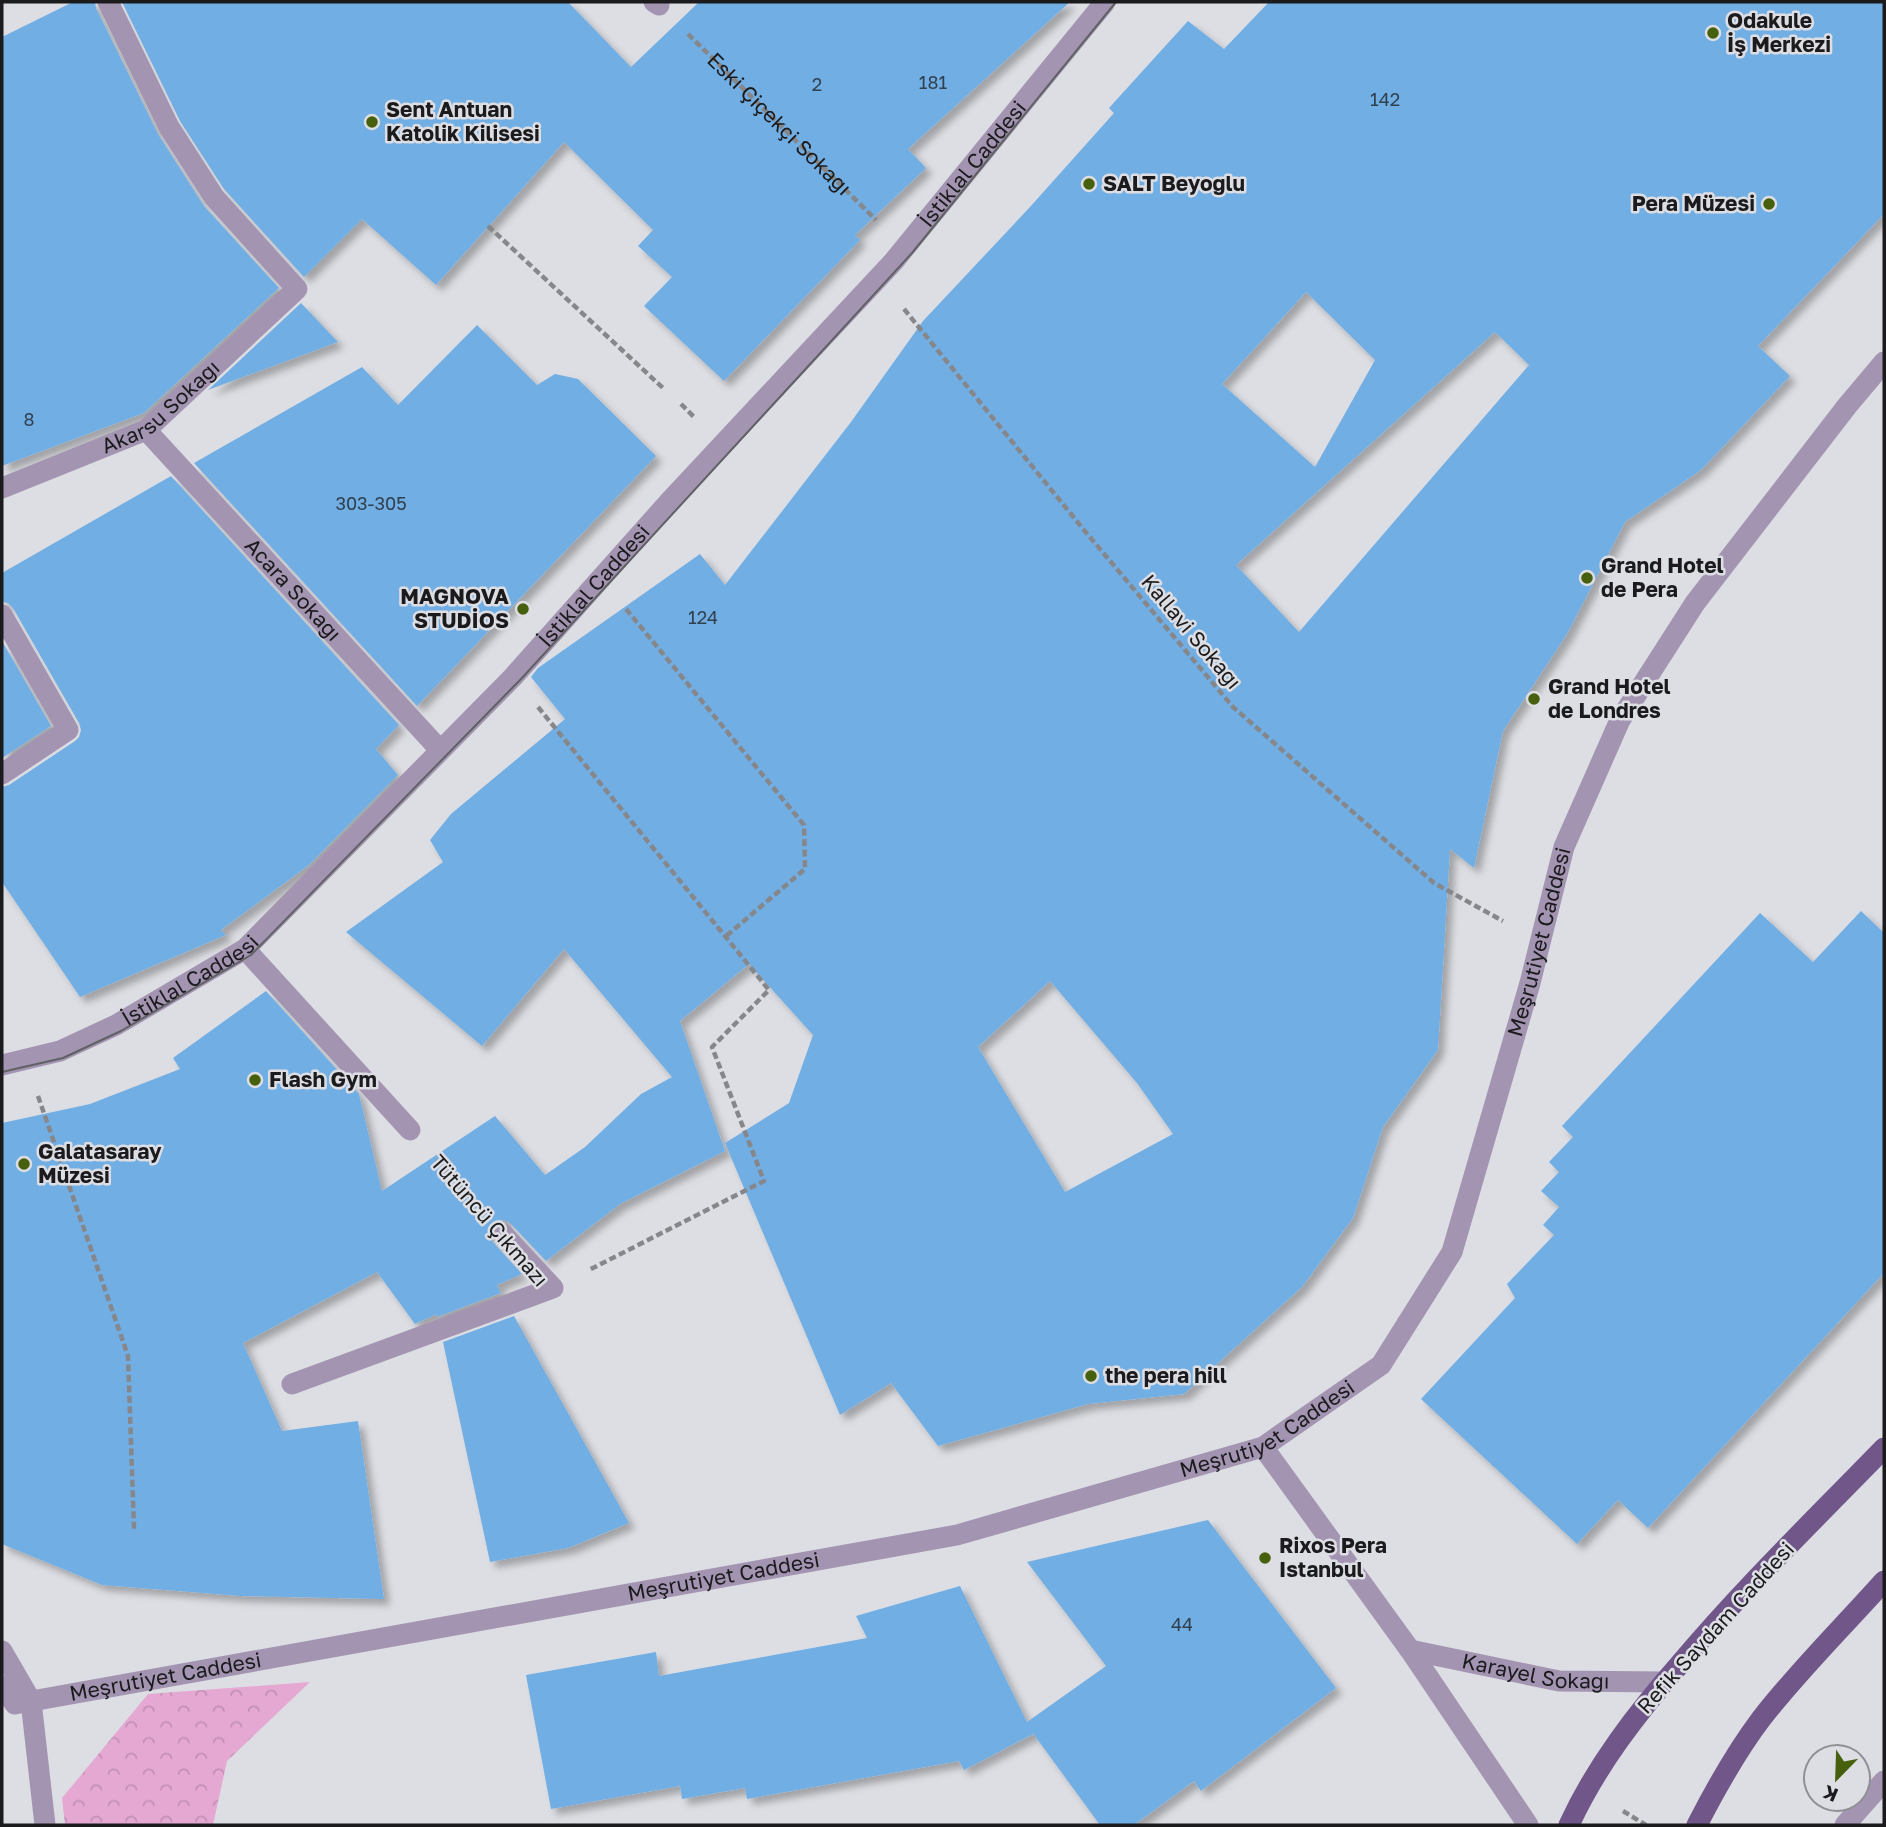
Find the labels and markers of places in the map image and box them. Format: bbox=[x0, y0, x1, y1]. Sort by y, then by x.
place label: Odakule İş Merkezi bbox=[1727, 7, 1831, 57]
marker: Odakule İş Merkezi bbox=[1705, 25, 1721, 41]
place label: Sent Antuan Katolik Kilisesi bbox=[386, 96, 540, 146]
marker: Sent Antuan Katolik Kilisesi bbox=[364, 114, 380, 130]
place label: SALT Beyoğlu bbox=[1103, 170, 1245, 196]
marker: SALT Beyoğlu bbox=[1081, 176, 1097, 192]
place label: Pera Müzesi bbox=[1632, 190, 1755, 216]
marker: Pera Müzesi bbox=[1761, 196, 1777, 212]
place label: Grand Hotel de Pera bbox=[1601, 552, 1724, 602]
marker: Grand Hotel de Pera bbox=[1579, 570, 1595, 586]
place label: MAGNOVA STUDİOS bbox=[400, 583, 509, 633]
marker: MAGNOVA STUDİOS bbox=[515, 601, 531, 617]
place label: Grand Hotel de Londres bbox=[1548, 673, 1671, 723]
marker: Grand Hotel de Londres bbox=[1526, 691, 1542, 707]
place label: Flash Gym bbox=[269, 1066, 377, 1092]
marker: Flash Gym bbox=[247, 1072, 263, 1088]
place label: Galatasaray Müzesi bbox=[38, 1138, 162, 1188]
marker: Galatasaray Müzesi bbox=[16, 1156, 32, 1172]
place label: the pera hill bbox=[1105, 1362, 1227, 1388]
marker: the pera hill bbox=[1083, 1368, 1099, 1384]
place label: Rixos Pera Istanbul bbox=[1279, 1532, 1387, 1582]
marker: Rixos Pera Istanbul bbox=[1257, 1550, 1273, 1566]

